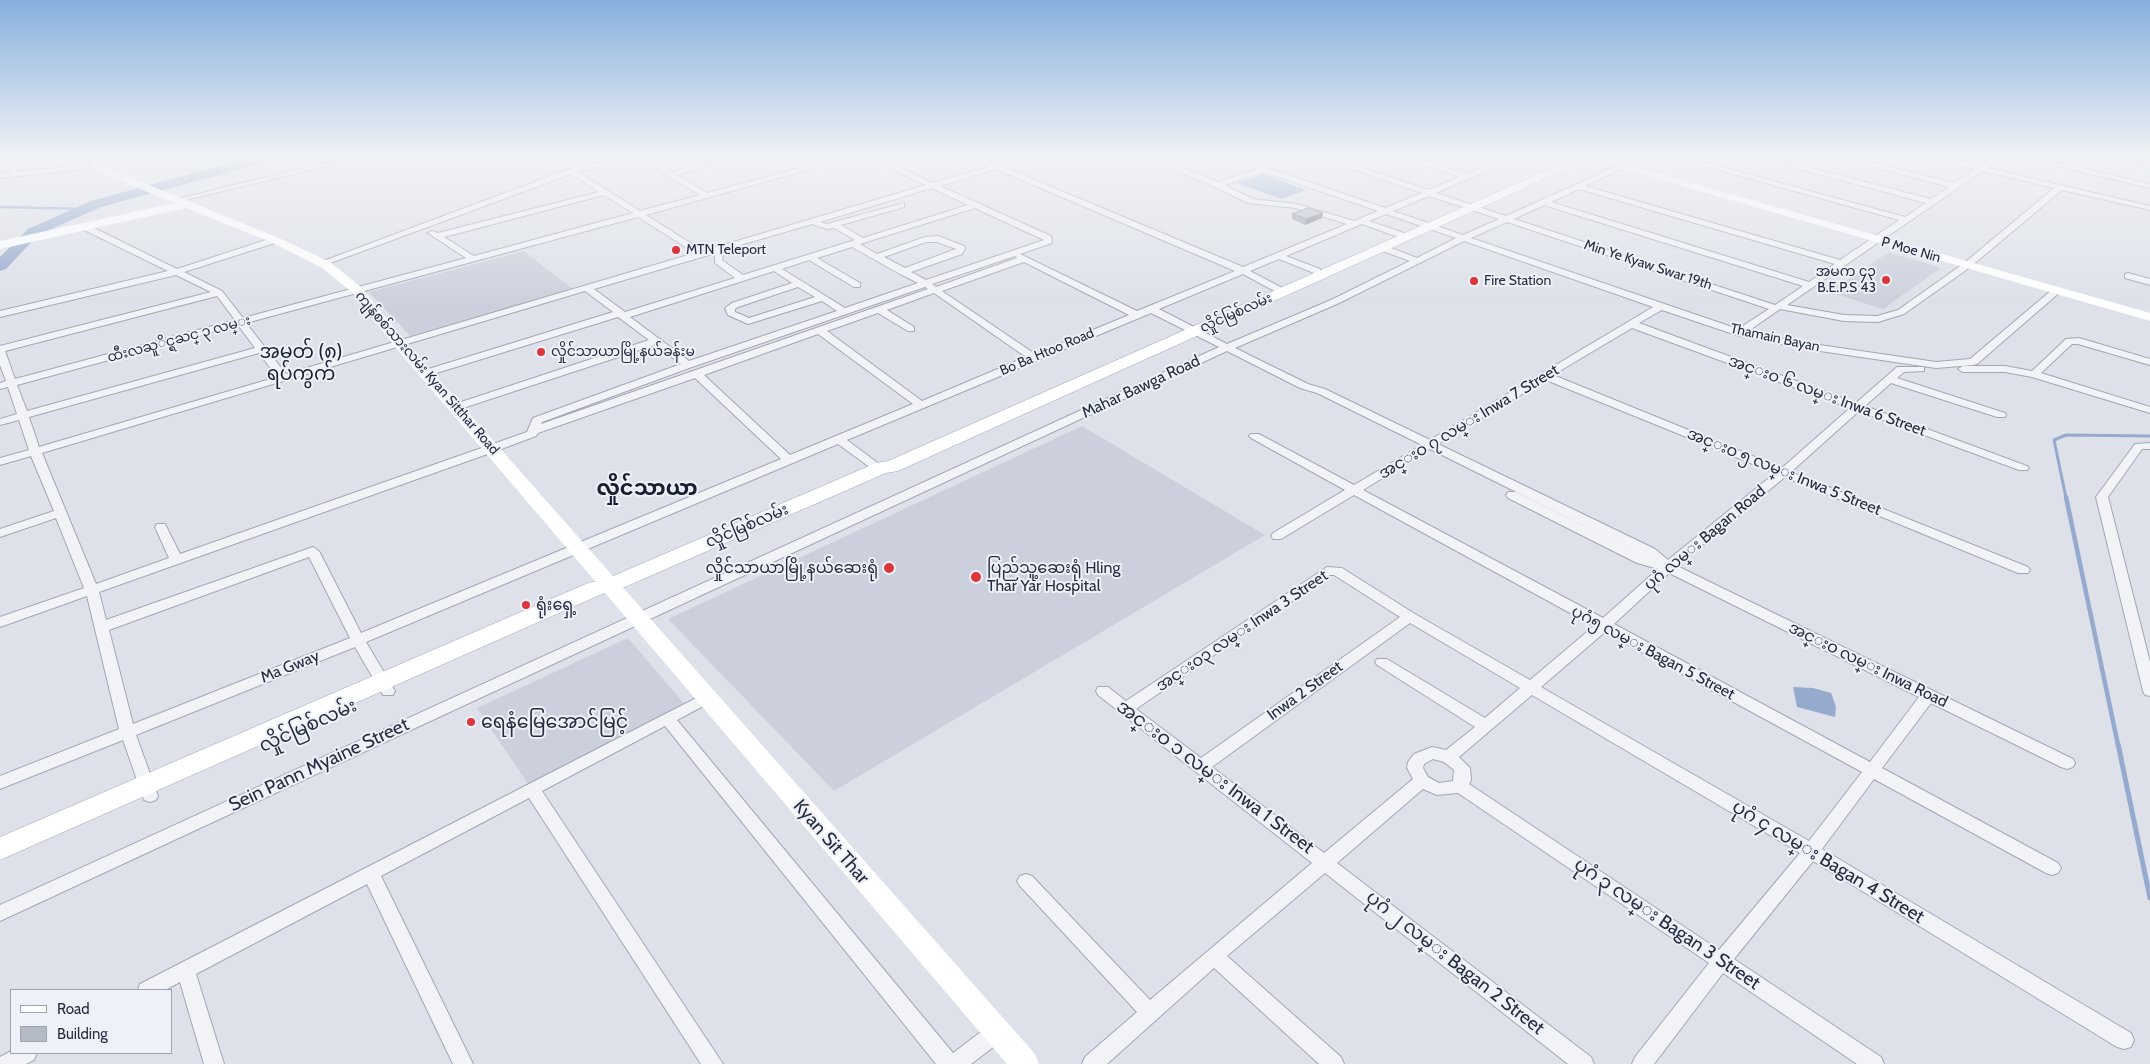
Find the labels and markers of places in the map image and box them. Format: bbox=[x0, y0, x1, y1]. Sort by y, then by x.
place label: MTN Teleport bbox=[686, 242, 766, 258]
marker: MTN Teleport bbox=[670, 244, 682, 256]
place label: အမက ၄၃ B.E.P.S 43 bbox=[1815, 264, 1876, 296]
place label: Fire Station bbox=[1484, 273, 1551, 289]
marker: အမက ၄၃ B.E.P.S 43 bbox=[1880, 274, 1892, 286]
marker: Fire Station bbox=[1468, 275, 1480, 287]
place label: လှိုင်သာယာမြို့နယ်ခန်းမ bbox=[551, 344, 695, 360]
marker: လှိုင်သာယာမြို့နယ်ခန်းမ bbox=[535, 346, 547, 358]
place label: လှိုင်သာယာမြို့နယ်ဆေးရုံ bbox=[706, 558, 878, 578]
place label: ပြည်သူ့ဆေးရုံ Hling Thar Yar Hospital bbox=[987, 558, 1120, 596]
marker: လှိုင်သာယာမြို့နယ်ဆေးရုံ bbox=[882, 561, 896, 575]
marker: ပြည်သူ့ဆေးရုံ Hling Thar Yar Hospital bbox=[969, 570, 983, 584]
place label: ရုံးရှေ့ bbox=[536, 595, 576, 615]
marker: ရုံးရှေ့ bbox=[520, 599, 532, 611]
place label: ရေနံမြေအောင်မြင့် bbox=[481, 711, 628, 733]
marker: ရေနံမြေအောင်မြင့် bbox=[465, 716, 477, 728]

